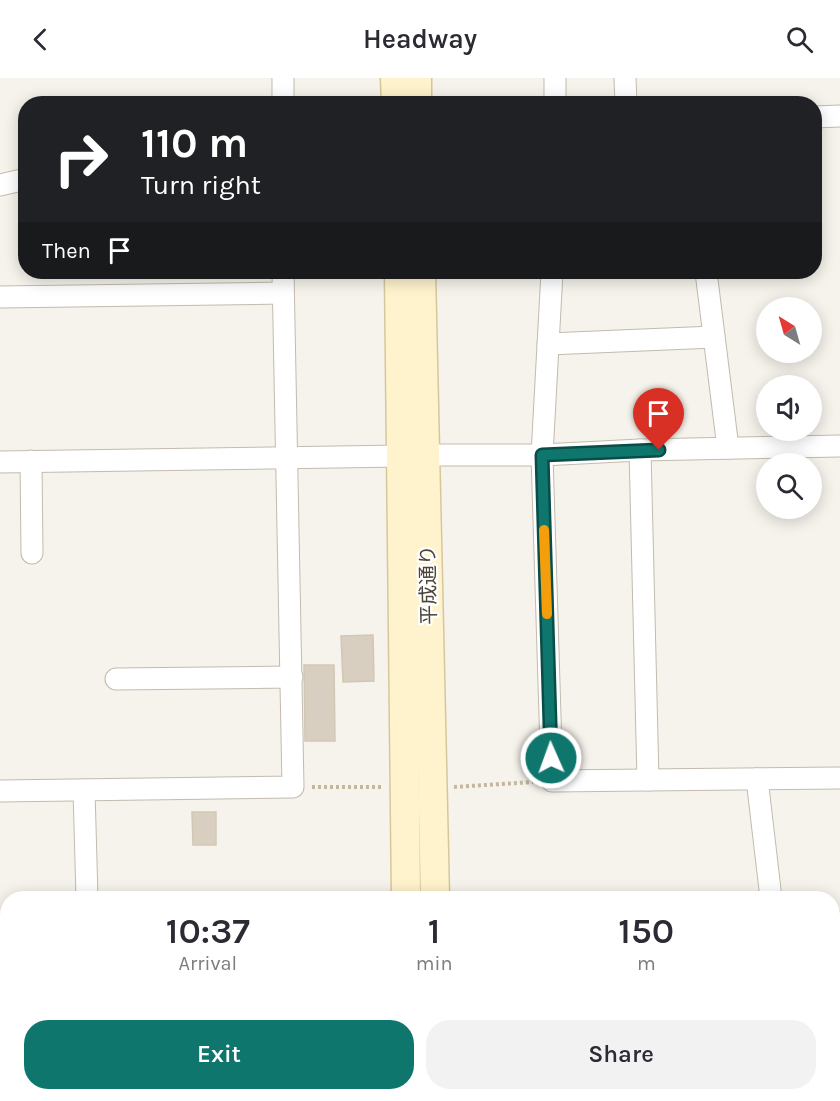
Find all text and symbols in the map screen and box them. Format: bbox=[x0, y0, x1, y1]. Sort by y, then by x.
icon: back bbox=[24, 23, 57, 56]
text: Headway bbox=[363, 23, 477, 55]
icon: search bbox=[783, 23, 816, 56]
text: 110 m bbox=[141, 118, 248, 168]
icon: right bbox=[42, 120, 120, 198]
text: Turn right bbox=[141, 169, 261, 201]
icon: arrive bbox=[103, 234, 136, 267]
text: Then bbox=[42, 238, 91, 264]
north arrow bbox=[756, 297, 822, 363]
map controls bbox=[756, 297, 822, 519]
button: sound bbox=[756, 375, 822, 441]
pin bbox=[633, 388, 684, 450]
icon: arrive bbox=[642, 397, 675, 430]
button: search bbox=[756, 453, 822, 519]
street label: 平成通り bbox=[416, 545, 441, 625]
position arrow bbox=[519, 726, 583, 790]
text: 10:37 bbox=[166, 910, 250, 952]
text: 1 bbox=[428, 910, 440, 952]
text: 150 bbox=[618, 910, 674, 952]
text: Arrival bbox=[179, 952, 237, 975]
text: min bbox=[416, 952, 453, 975]
text: m bbox=[637, 952, 656, 975]
button: Exit bbox=[24, 1020, 414, 1089]
button: Share bbox=[426, 1020, 816, 1089]

